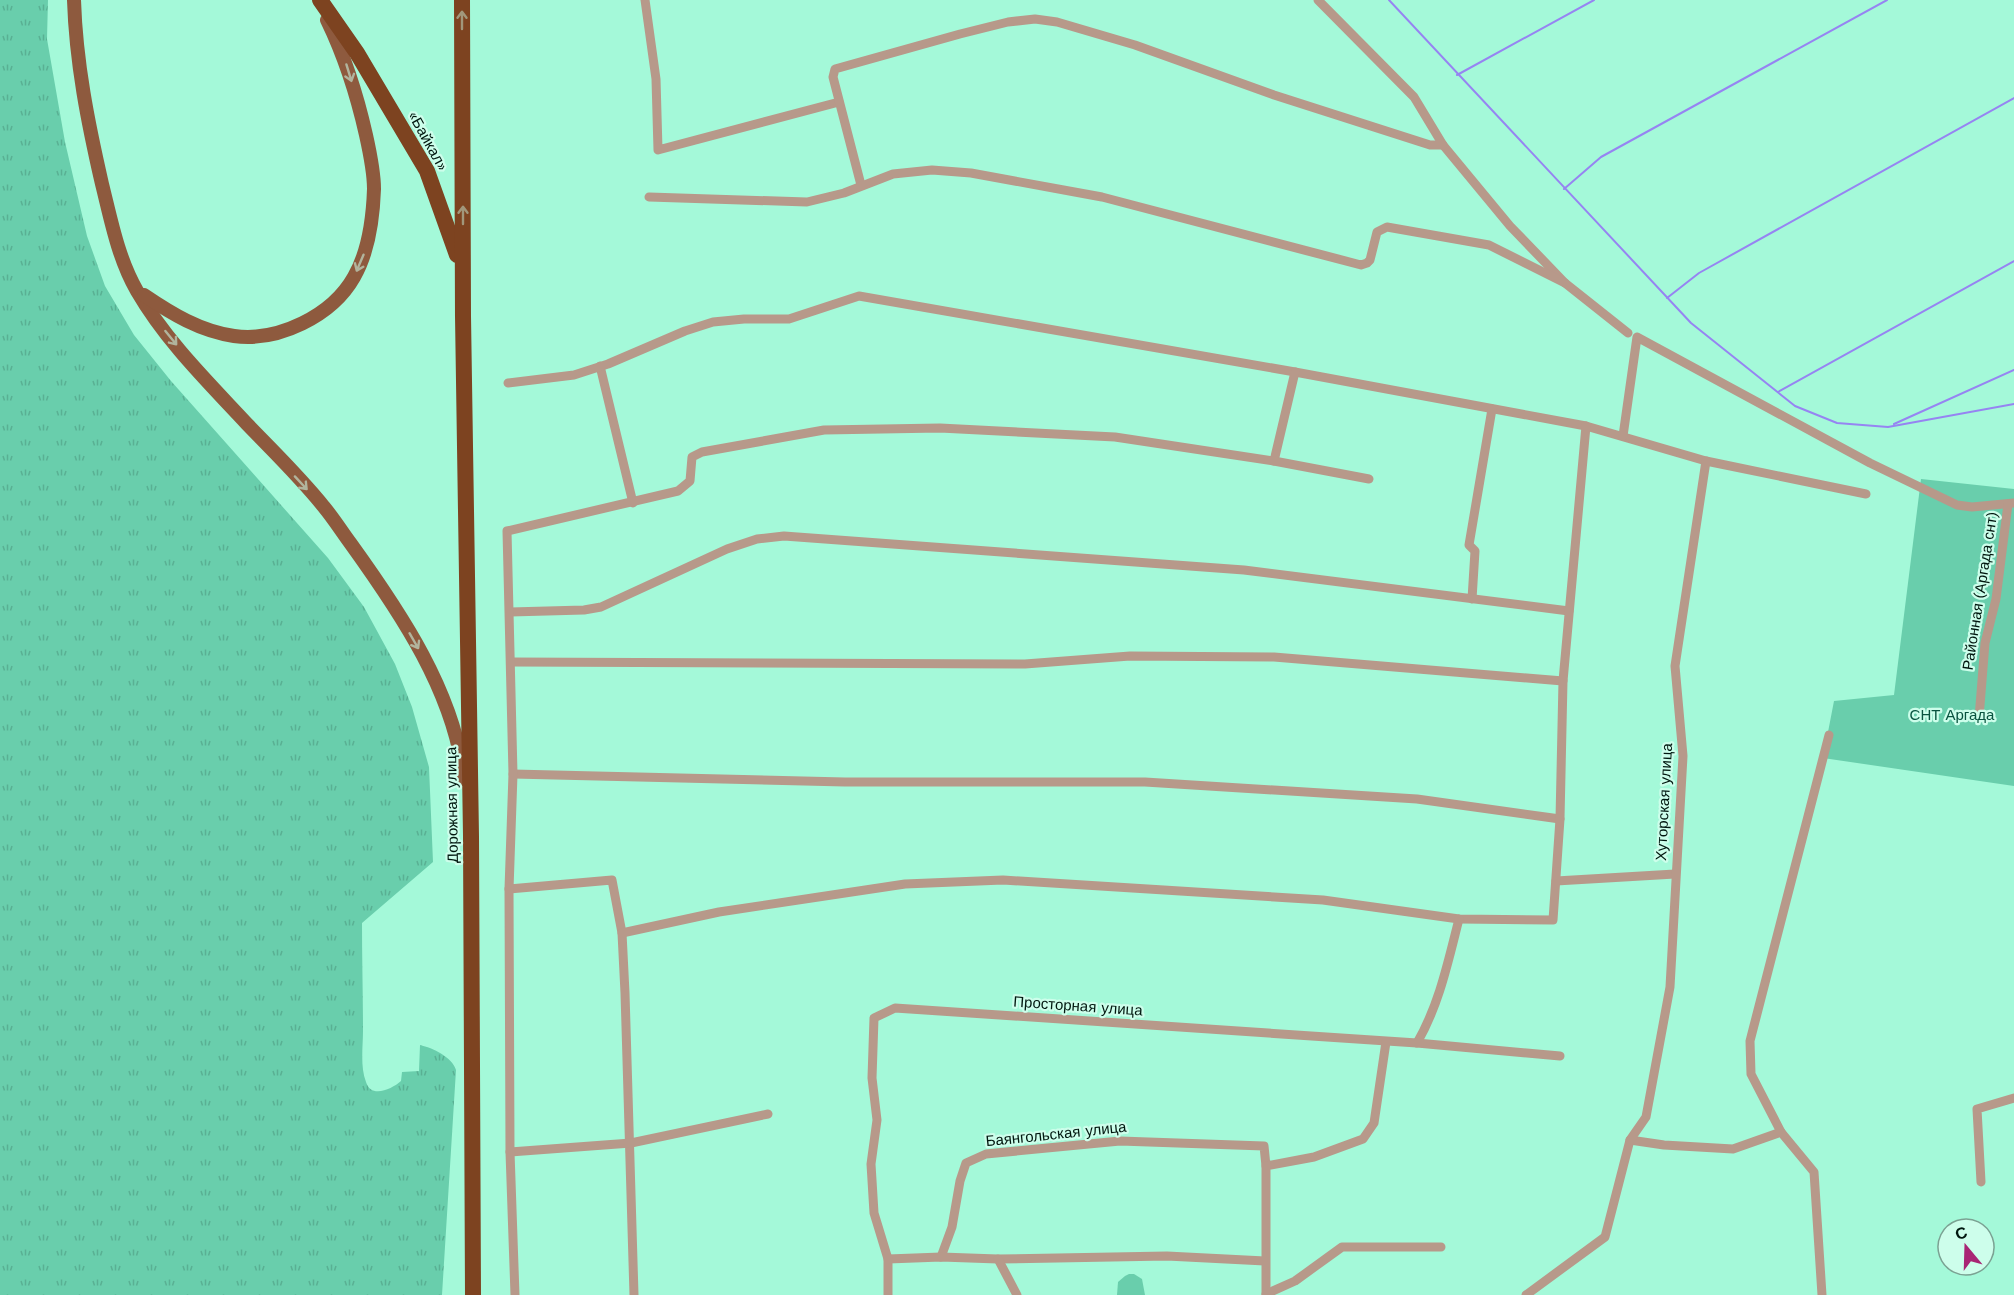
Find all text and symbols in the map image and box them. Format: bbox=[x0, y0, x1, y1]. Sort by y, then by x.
one-way arrow bbox=[456, 11, 468, 31]
one-way arrow bbox=[345, 63, 356, 82]
street label: «Байкал» bbox=[404, 108, 452, 174]
one-way arrow bbox=[457, 206, 468, 226]
one-way arrow bbox=[354, 253, 365, 272]
one-way arrow bbox=[164, 330, 177, 346]
one-way arrow bbox=[294, 475, 309, 490]
street label: Районная (Аргада снт) bbox=[1959, 511, 2001, 671]
one-way arrow bbox=[409, 632, 421, 649]
park label: СНТ Аргада bbox=[1910, 706, 1995, 724]
street label: Хуторская улица bbox=[1652, 742, 1676, 861]
street label: Дорожная улица bbox=[442, 746, 462, 863]
street label: Просторная улица bbox=[1013, 993, 1144, 1020]
street label: Баянгольская улица bbox=[985, 1118, 1128, 1150]
north arrow bbox=[1936, 1217, 1996, 1277]
text: С bbox=[1953, 1222, 1970, 1244]

